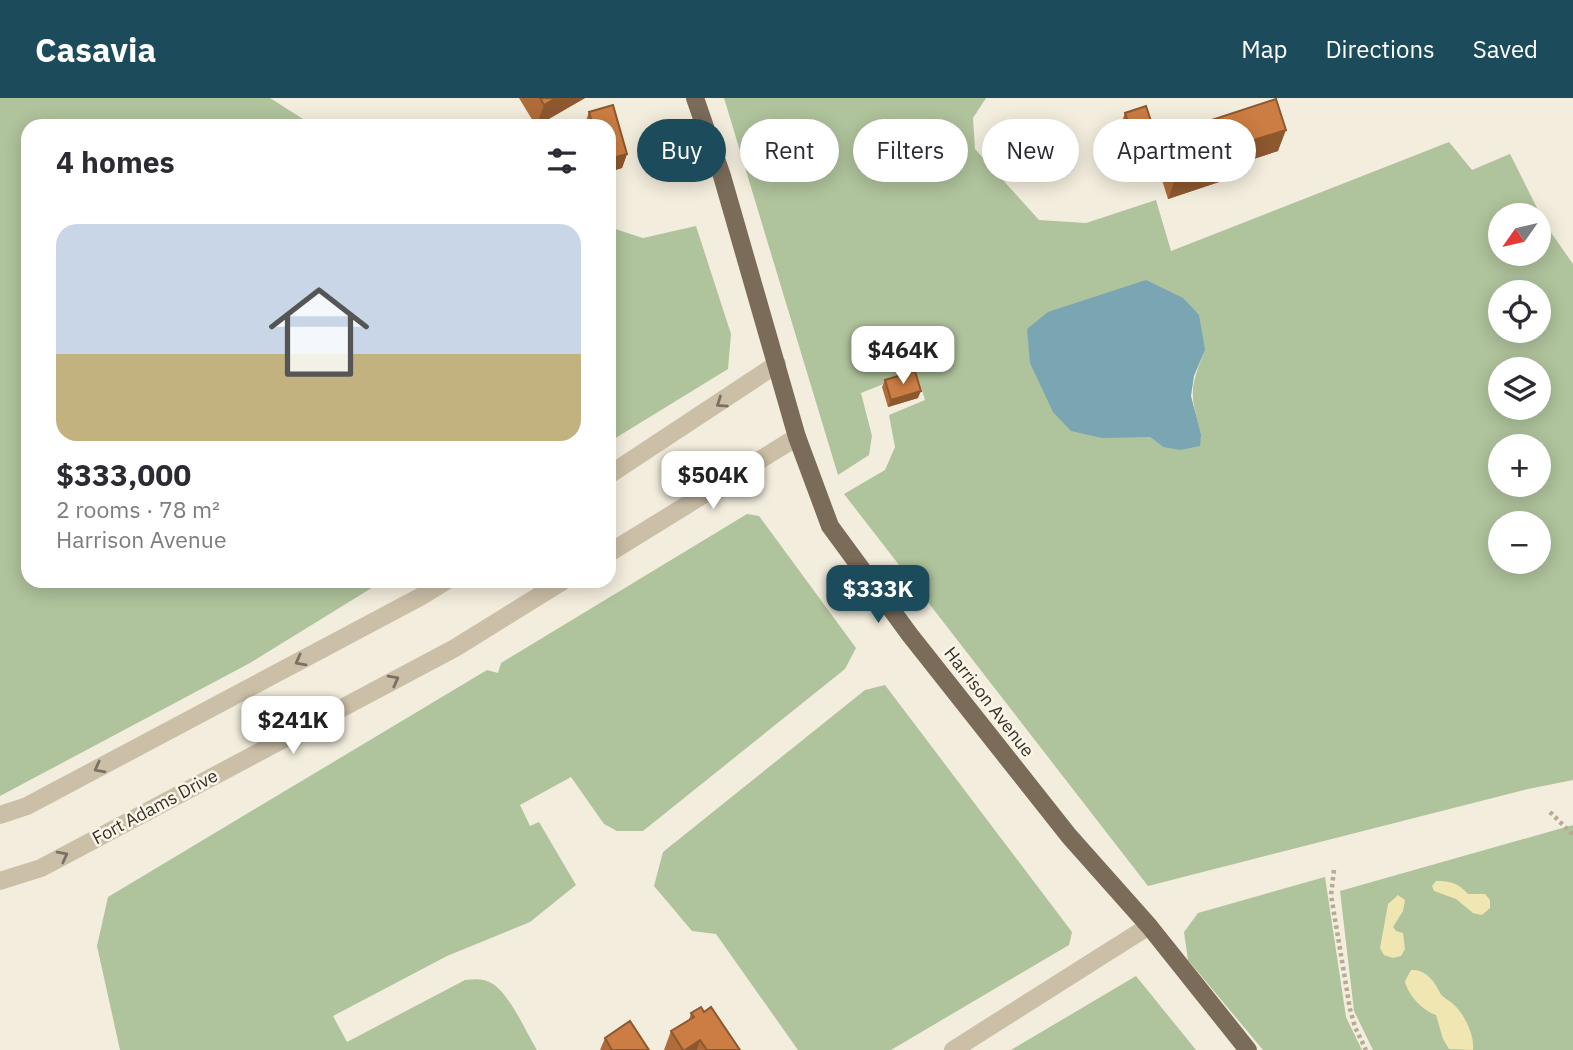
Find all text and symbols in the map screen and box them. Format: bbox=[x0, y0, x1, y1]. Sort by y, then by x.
text: Casavia bbox=[35, 28, 156, 71]
text: Map bbox=[1241, 33, 1287, 65]
text: Directions bbox=[1325, 33, 1435, 65]
text: Saved bbox=[1473, 33, 1538, 65]
chip: Buy bbox=[637, 119, 726, 182]
chip: Rent bbox=[740, 119, 839, 182]
chip: Filters bbox=[853, 119, 968, 182]
chip: New bbox=[982, 119, 1079, 182]
chip: Apartment bbox=[1093, 119, 1256, 182]
text: 4 homes bbox=[56, 142, 175, 181]
icon: filters bbox=[543, 142, 581, 180]
north arrow bbox=[1488, 203, 1550, 266]
map controls bbox=[1488, 203, 1551, 574]
icon: home bbox=[256, 269, 382, 395]
button: locate bbox=[1488, 280, 1551, 343]
pin: $464K bbox=[854, 327, 952, 386]
text: $464K bbox=[867, 334, 939, 364]
button: layers bbox=[1488, 357, 1551, 420]
one-way arrow bbox=[715, 395, 728, 408]
button: + bbox=[1488, 434, 1551, 497]
pin: $504K bbox=[664, 452, 762, 511]
text: $333,000 bbox=[56, 455, 191, 494]
text: $504K bbox=[677, 459, 749, 489]
text: 2 rooms · 78 m² bbox=[56, 494, 220, 524]
button: − bbox=[1488, 511, 1551, 574]
text: Harrison Avenue bbox=[56, 524, 227, 554]
pin: $333K bbox=[829, 566, 927, 625]
text: $333K bbox=[842, 573, 914, 603]
street label: Harrison Avenue bbox=[939, 642, 1040, 761]
one-way arrow bbox=[295, 653, 307, 666]
one-way arrow bbox=[387, 675, 399, 689]
pin: $241K bbox=[244, 696, 342, 756]
text: $241K bbox=[257, 704, 329, 734]
one-way arrow bbox=[94, 759, 106, 773]
street label: Fort Adams Drive bbox=[88, 764, 222, 849]
one-way arrow bbox=[56, 851, 68, 864]

